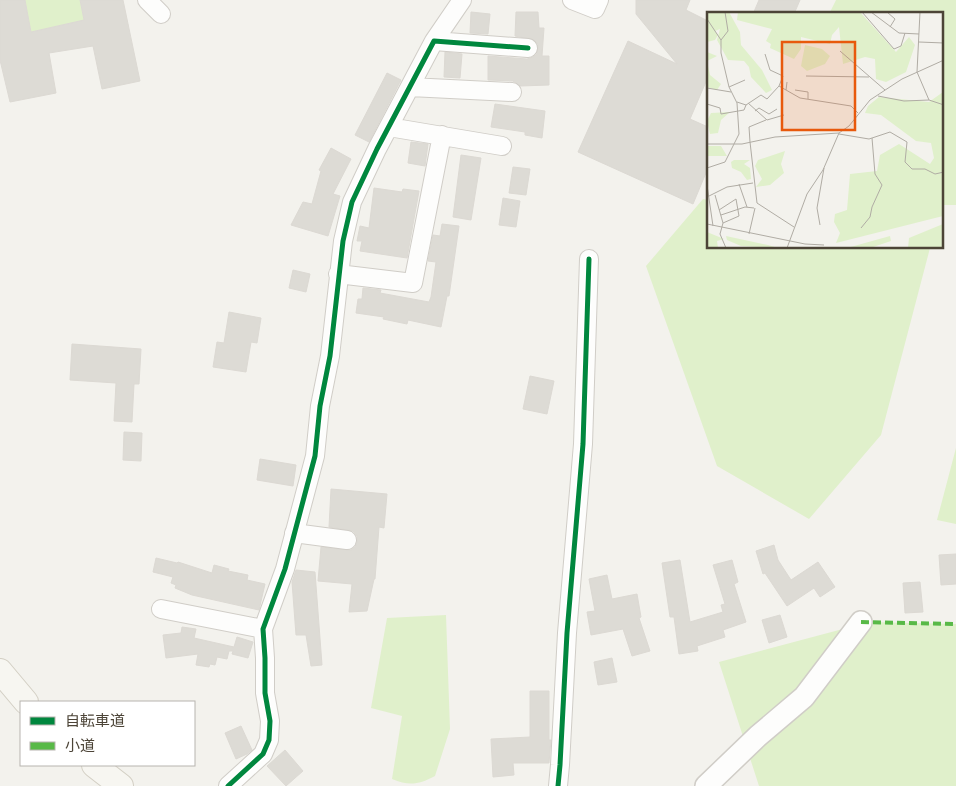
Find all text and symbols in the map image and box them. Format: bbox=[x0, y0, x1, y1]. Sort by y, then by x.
inset map bbox=[707, 12, 944, 249]
legend bbox=[20, 701, 195, 766]
text: 自転車道 bbox=[65, 712, 125, 730]
text: 小道 bbox=[65, 737, 95, 755]

